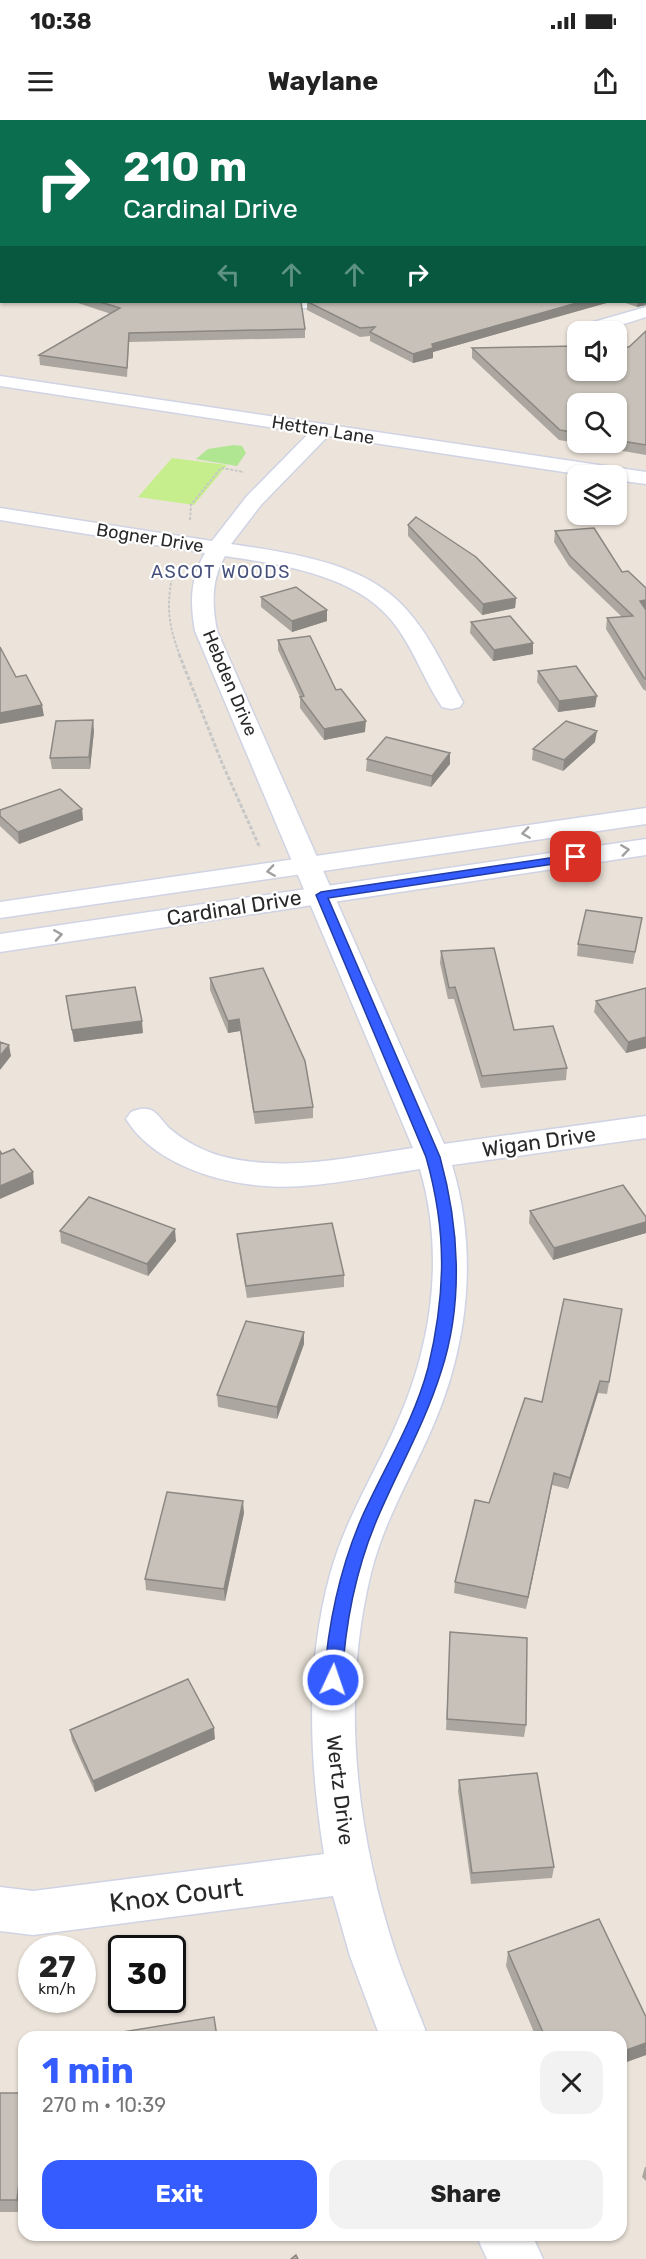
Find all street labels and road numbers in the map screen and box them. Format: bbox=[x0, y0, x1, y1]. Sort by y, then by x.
street label: Hetten Lane bbox=[270, 411, 376, 449]
street label: Bogner Drive bbox=[95, 519, 205, 557]
street label: Hebden Drive bbox=[198, 627, 262, 739]
street label: Cardinal Drive bbox=[165, 885, 303, 930]
street label: Wigan Drive bbox=[481, 1121, 597, 1162]
street label: Wertz Drive bbox=[321, 1733, 360, 1846]
street label: Knox Court bbox=[108, 1872, 245, 1919]

